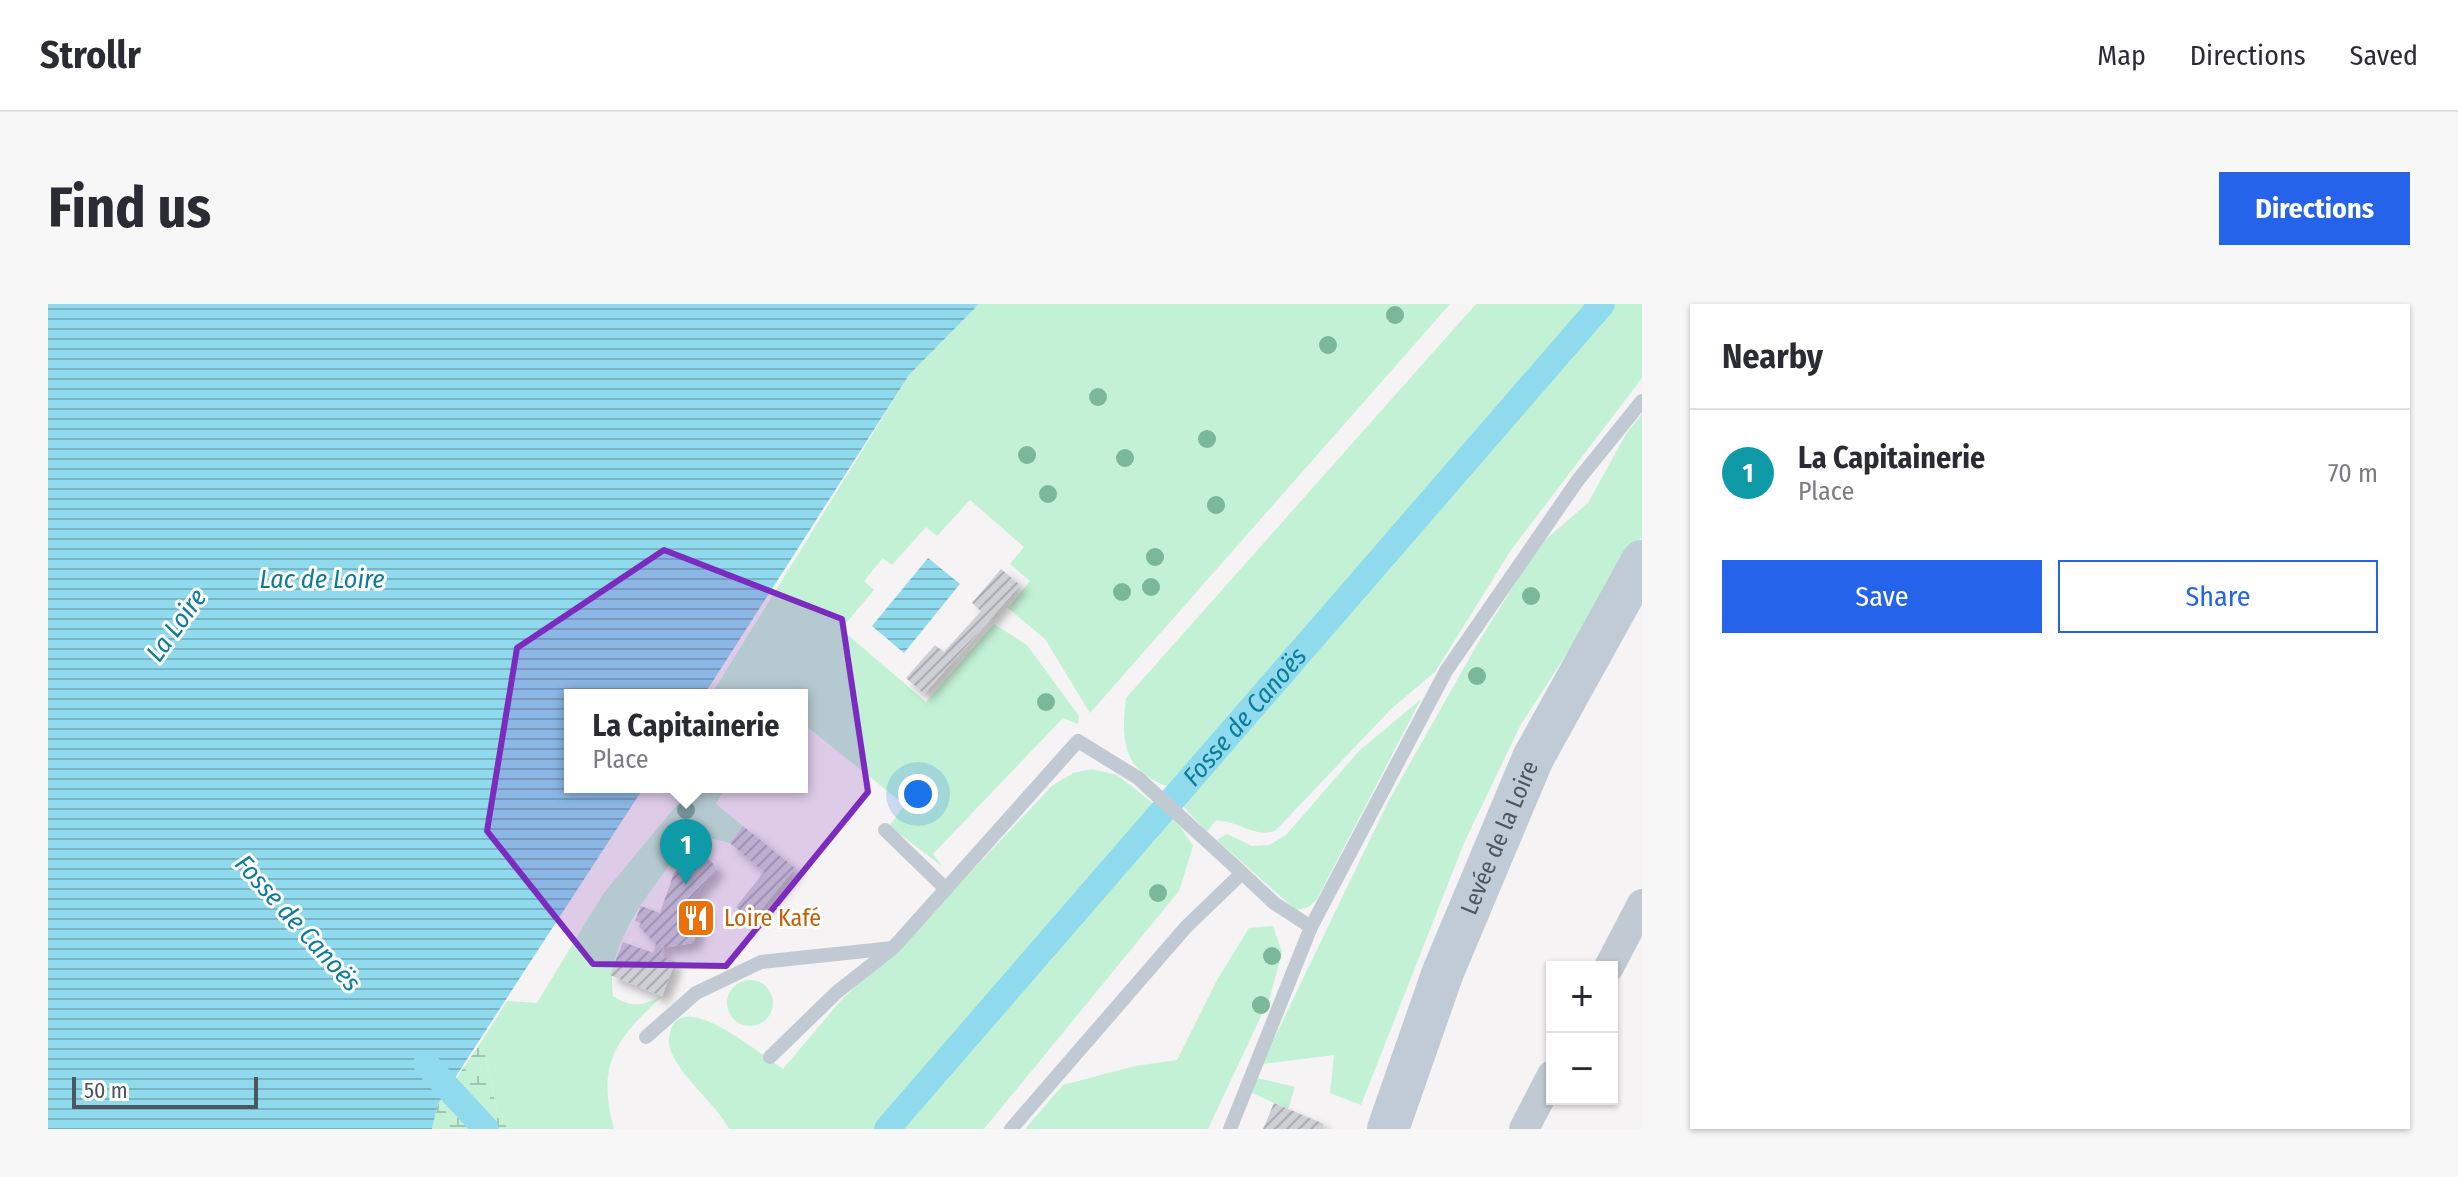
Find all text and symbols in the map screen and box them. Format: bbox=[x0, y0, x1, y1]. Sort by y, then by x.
text: Strollr bbox=[40, 32, 141, 78]
text: Map bbox=[2097, 39, 2146, 72]
text: Directions bbox=[2190, 39, 2306, 72]
text: Saved bbox=[2350, 39, 2418, 72]
button: Directions bbox=[2219, 172, 2410, 245]
text: Find us bbox=[48, 175, 211, 242]
text: Nearby bbox=[1722, 336, 1823, 377]
text: La Capitainerie bbox=[1798, 440, 1985, 476]
text: 1 bbox=[1743, 458, 1754, 489]
text: 70 m bbox=[2328, 458, 2378, 489]
text: Place bbox=[1798, 476, 1854, 507]
button: Save bbox=[1722, 560, 2042, 633]
button: Share bbox=[2058, 560, 2378, 633]
water label: Lac de Loire bbox=[259, 564, 385, 595]
water label: La Loire bbox=[140, 583, 213, 668]
water label: Fosse de Canoës bbox=[1177, 641, 1313, 792]
popup bbox=[564, 689, 808, 793]
text: La Capitainerie bbox=[592, 708, 780, 744]
text: Place bbox=[592, 744, 649, 775]
street label: Levée de la Loire bbox=[1455, 757, 1544, 919]
your location bbox=[898, 774, 938, 814]
pin: 1 bbox=[660, 819, 712, 885]
water label: Fosse de Canoës bbox=[228, 849, 367, 998]
restaurant icon: Loire Kafé bbox=[675, 897, 717, 939]
place label: Loire Kafé bbox=[724, 904, 821, 932]
map controls bbox=[1546, 961, 1618, 1105]
button: + bbox=[1546, 961, 1618, 1033]
button: − bbox=[1546, 1033, 1618, 1105]
scale bar bbox=[72, 1073, 258, 1109]
text: 50 m bbox=[84, 1077, 128, 1104]

